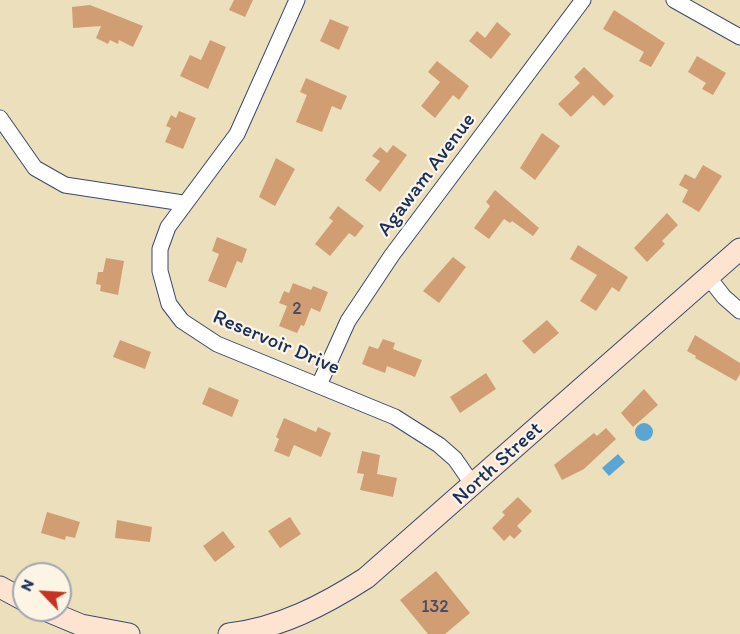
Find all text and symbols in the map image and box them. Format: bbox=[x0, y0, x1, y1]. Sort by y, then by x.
street label: Agawam Avenue bbox=[372, 108, 482, 242]
house number: 2 bbox=[292, 298, 302, 320]
street label: Reservoir Drive bbox=[209, 305, 343, 381]
street label: North Street bbox=[448, 417, 548, 511]
north arrow bbox=[12, 562, 72, 622]
text: N bbox=[16, 576, 38, 594]
house number: 132 bbox=[421, 596, 449, 618]

